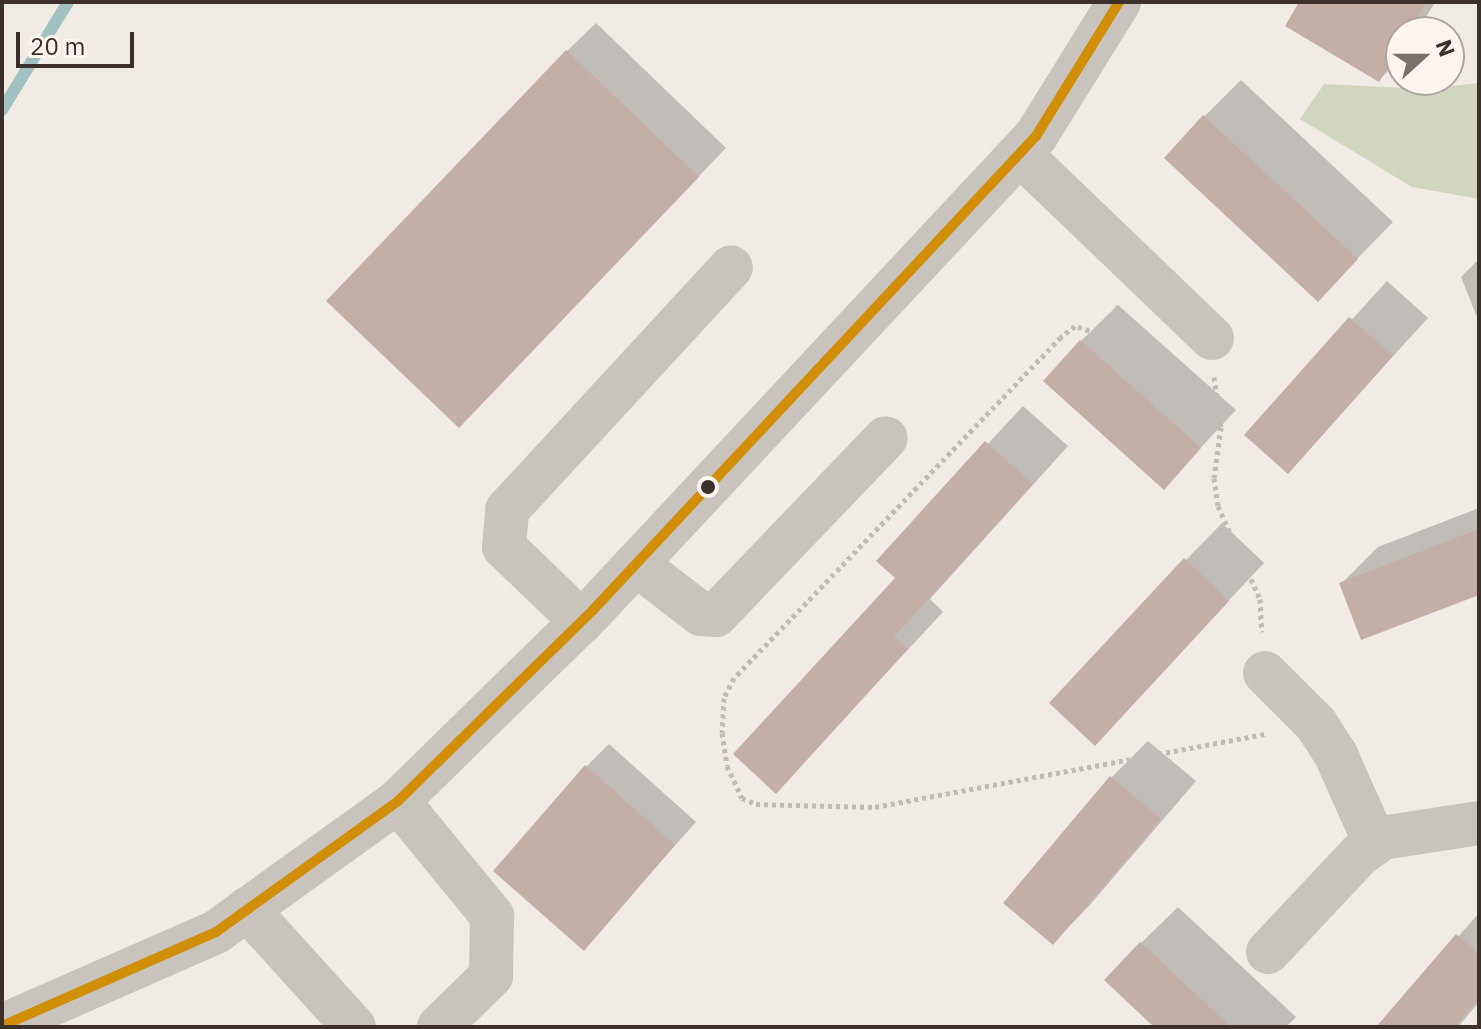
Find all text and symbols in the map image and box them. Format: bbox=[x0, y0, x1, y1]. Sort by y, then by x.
scale bar bbox=[20, 16, 138, 66]
north arrow bbox=[1385, 16, 1465, 96]
text: 20 m bbox=[30, 30, 85, 62]
text: N bbox=[1430, 35, 1462, 61]
unlabelled marker bbox=[700, 479, 716, 495]

